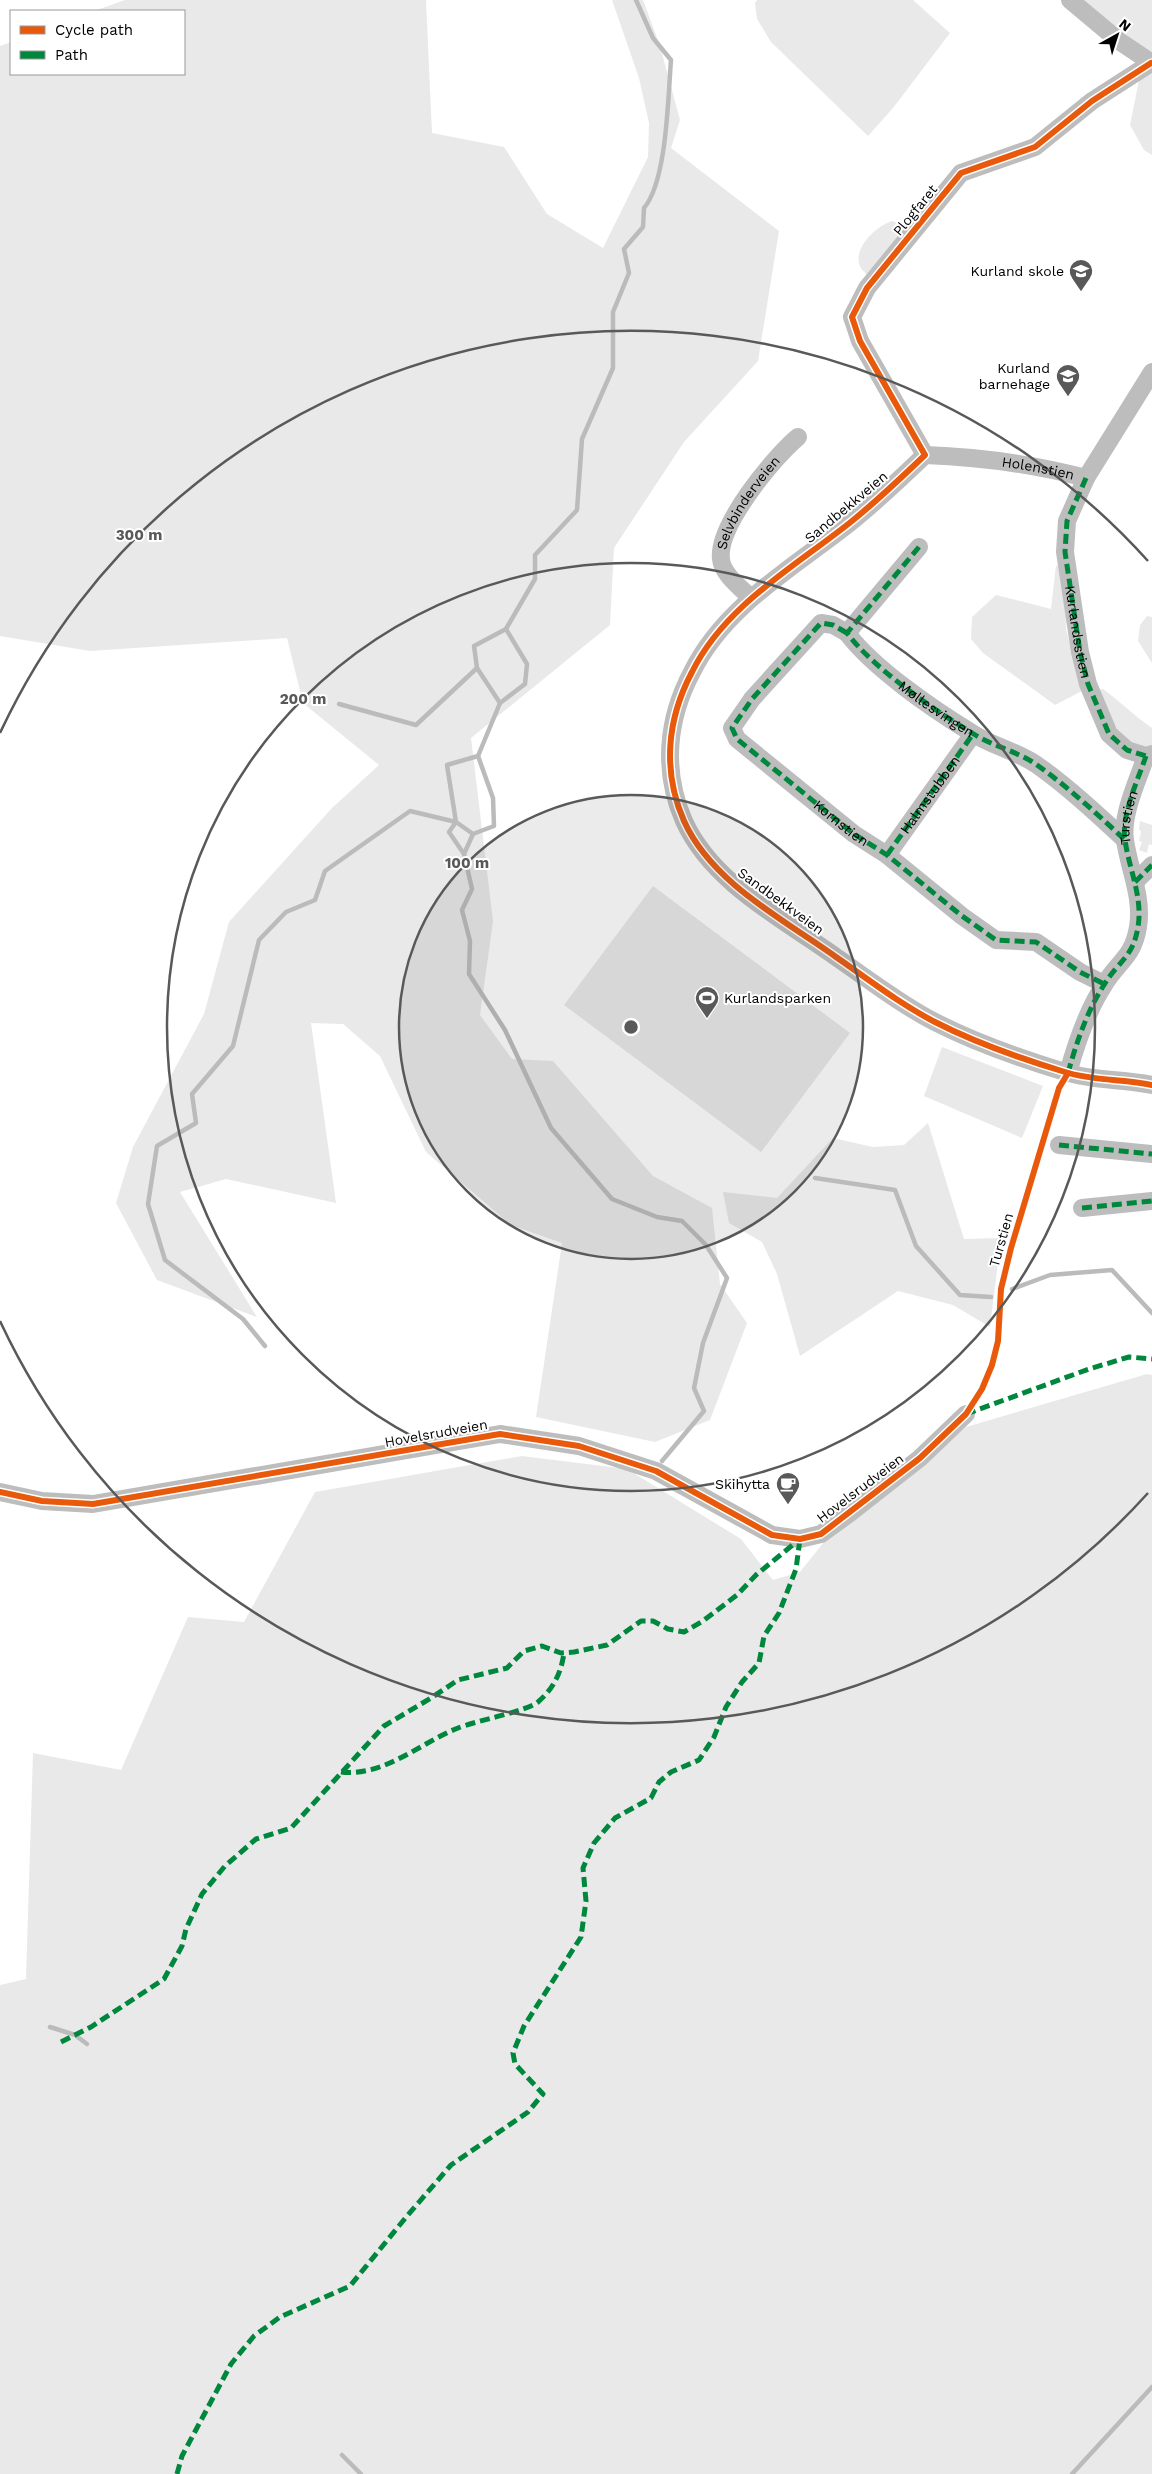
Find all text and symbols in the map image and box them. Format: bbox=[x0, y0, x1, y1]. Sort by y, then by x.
legend bbox=[10, 10, 185, 75]
north arrow bbox=[1092, 10, 1142, 60]
text: N bbox=[1116, 15, 1134, 34]
text: Cycle path bbox=[55, 21, 133, 39]
text: Path bbox=[55, 46, 88, 64]
street label: Plogfaret bbox=[890, 181, 940, 239]
school or university icon: Kurland skole bbox=[1068, 258, 1094, 292]
place label: Kurland skole bbox=[971, 263, 1064, 279]
place label: Kurland barnehage bbox=[979, 360, 1050, 392]
school or university icon: Kurland barnehage bbox=[1055, 363, 1081, 397]
street label: Selvbinderveien bbox=[713, 453, 783, 551]
street label: Holenstien bbox=[1001, 454, 1076, 483]
street label: Sandbekkveien bbox=[801, 468, 891, 546]
text: 300 m bbox=[116, 526, 162, 544]
street label: Kurlandsstien bbox=[1062, 584, 1094, 680]
street label: Møllesvingen bbox=[895, 678, 977, 740]
text: 200 m bbox=[280, 690, 326, 708]
street label: Halmstubben bbox=[897, 753, 963, 837]
street label: Turstien bbox=[1116, 788, 1141, 846]
street label: Kornstien bbox=[810, 797, 871, 849]
text: 100 m bbox=[445, 854, 489, 872]
street label: Sandbekkveien bbox=[735, 864, 827, 938]
sports icon: Kurlandsparken bbox=[694, 985, 720, 1019]
place label: Kurlandsparken bbox=[724, 990, 831, 1006]
centre of rings bbox=[622, 1018, 640, 1036]
street label: Turstien bbox=[986, 1211, 1016, 1269]
street label: Hovelsrudveien bbox=[383, 1416, 489, 1450]
street label: Hovelsrudveien bbox=[813, 1450, 907, 1526]
cafe icon: Skihytta bbox=[775, 1471, 801, 1505]
place label: Skihytta bbox=[715, 1476, 770, 1492]

